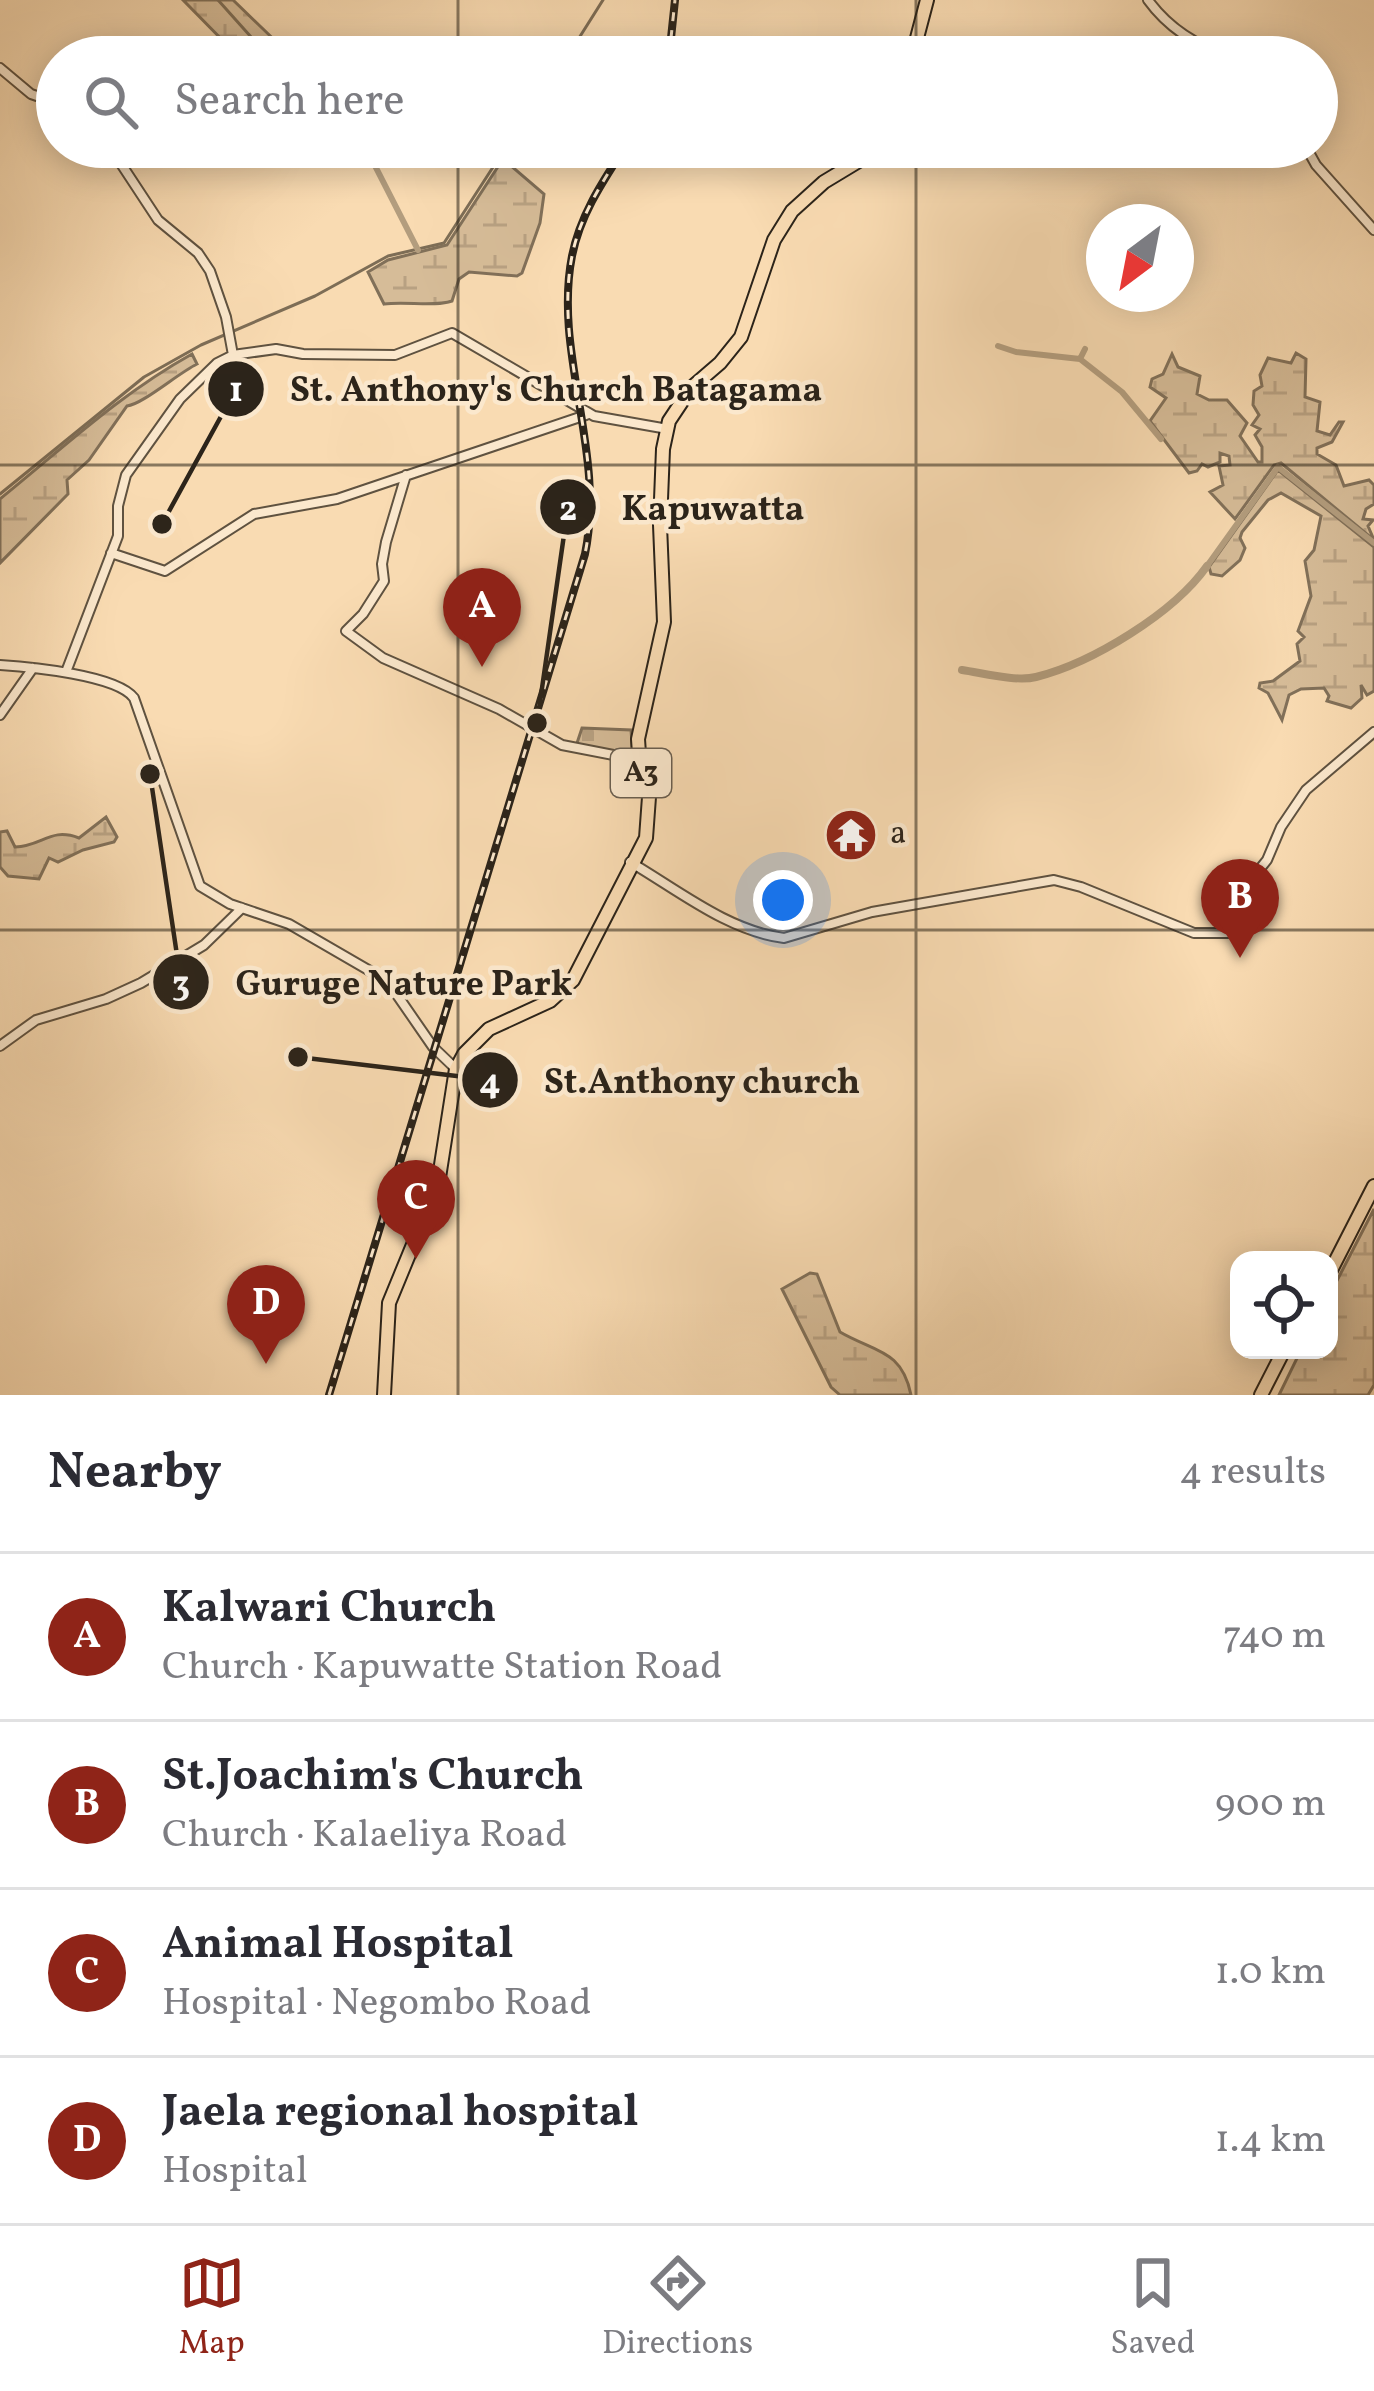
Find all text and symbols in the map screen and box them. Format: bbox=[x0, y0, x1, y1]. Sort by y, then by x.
search box bbox=[36, 36, 1338, 168]
icon: search bbox=[78, 69, 144, 135]
text: Search here bbox=[174, 71, 405, 134]
north arrow bbox=[1086, 204, 1194, 312]
callout: St. Anthony's Church Batagama bbox=[206, 353, 846, 425]
text: 1 bbox=[229, 367, 243, 417]
text: St. Anthony's Church Batagama bbox=[290, 367, 822, 417]
callout: Kapuwatta bbox=[538, 471, 829, 543]
text: 2 bbox=[559, 486, 577, 536]
text: Kapuwatta bbox=[621, 486, 805, 536]
pin: A bbox=[443, 568, 521, 667]
road number: A3 bbox=[611, 749, 671, 797]
temple icon: a bbox=[823, 807, 879, 863]
place label: a bbox=[890, 812, 906, 858]
pin: B bbox=[1201, 859, 1279, 958]
your location bbox=[753, 870, 813, 930]
callout: Guruge Nature Park bbox=[151, 946, 596, 1018]
text: 3 bbox=[172, 961, 190, 1011]
text: Guruge Nature Park bbox=[235, 961, 573, 1011]
callout: St.Anthony church bbox=[460, 1044, 885, 1116]
text: 4 bbox=[479, 1059, 501, 1109]
text: St.Anthony church bbox=[544, 1059, 860, 1109]
pin: C bbox=[377, 1160, 455, 1259]
map controls bbox=[1230, 1251, 1338, 1359]
button: locate bbox=[1230, 1251, 1338, 1359]
pin: D bbox=[227, 1265, 305, 1364]
text: Nearby bbox=[48, 1438, 222, 1509]
text: 4 results bbox=[1179, 1446, 1326, 1500]
text: Kalwari Church bbox=[162, 1578, 496, 1641]
text: A bbox=[73, 1610, 101, 1664]
text: 740 m bbox=[1223, 1610, 1326, 1664]
text: Church · Kapuwatte Station Road bbox=[162, 1641, 722, 1695]
text: St.Joachim's Church bbox=[162, 1746, 584, 1809]
text: B bbox=[74, 1778, 100, 1832]
text: 900 m bbox=[1215, 1778, 1326, 1832]
text: Church · Kalaeliya Road bbox=[162, 1809, 567, 1863]
text: Animal Hospital bbox=[162, 1914, 514, 1977]
text: C bbox=[74, 1946, 100, 2000]
text: 1.0 km bbox=[1215, 1946, 1326, 2000]
text: Hospital · Negombo Road bbox=[162, 1977, 591, 2031]
text: Jaela regional hospital bbox=[162, 2082, 639, 2145]
text: D bbox=[73, 2114, 101, 2168]
text: 1.4 km bbox=[1215, 2114, 1326, 2168]
text: Hospital bbox=[162, 2145, 308, 2199]
tab: Map bbox=[179, 2250, 245, 2368]
tab: Directions bbox=[602, 2250, 753, 2368]
tab: Saved bbox=[1110, 2250, 1195, 2368]

